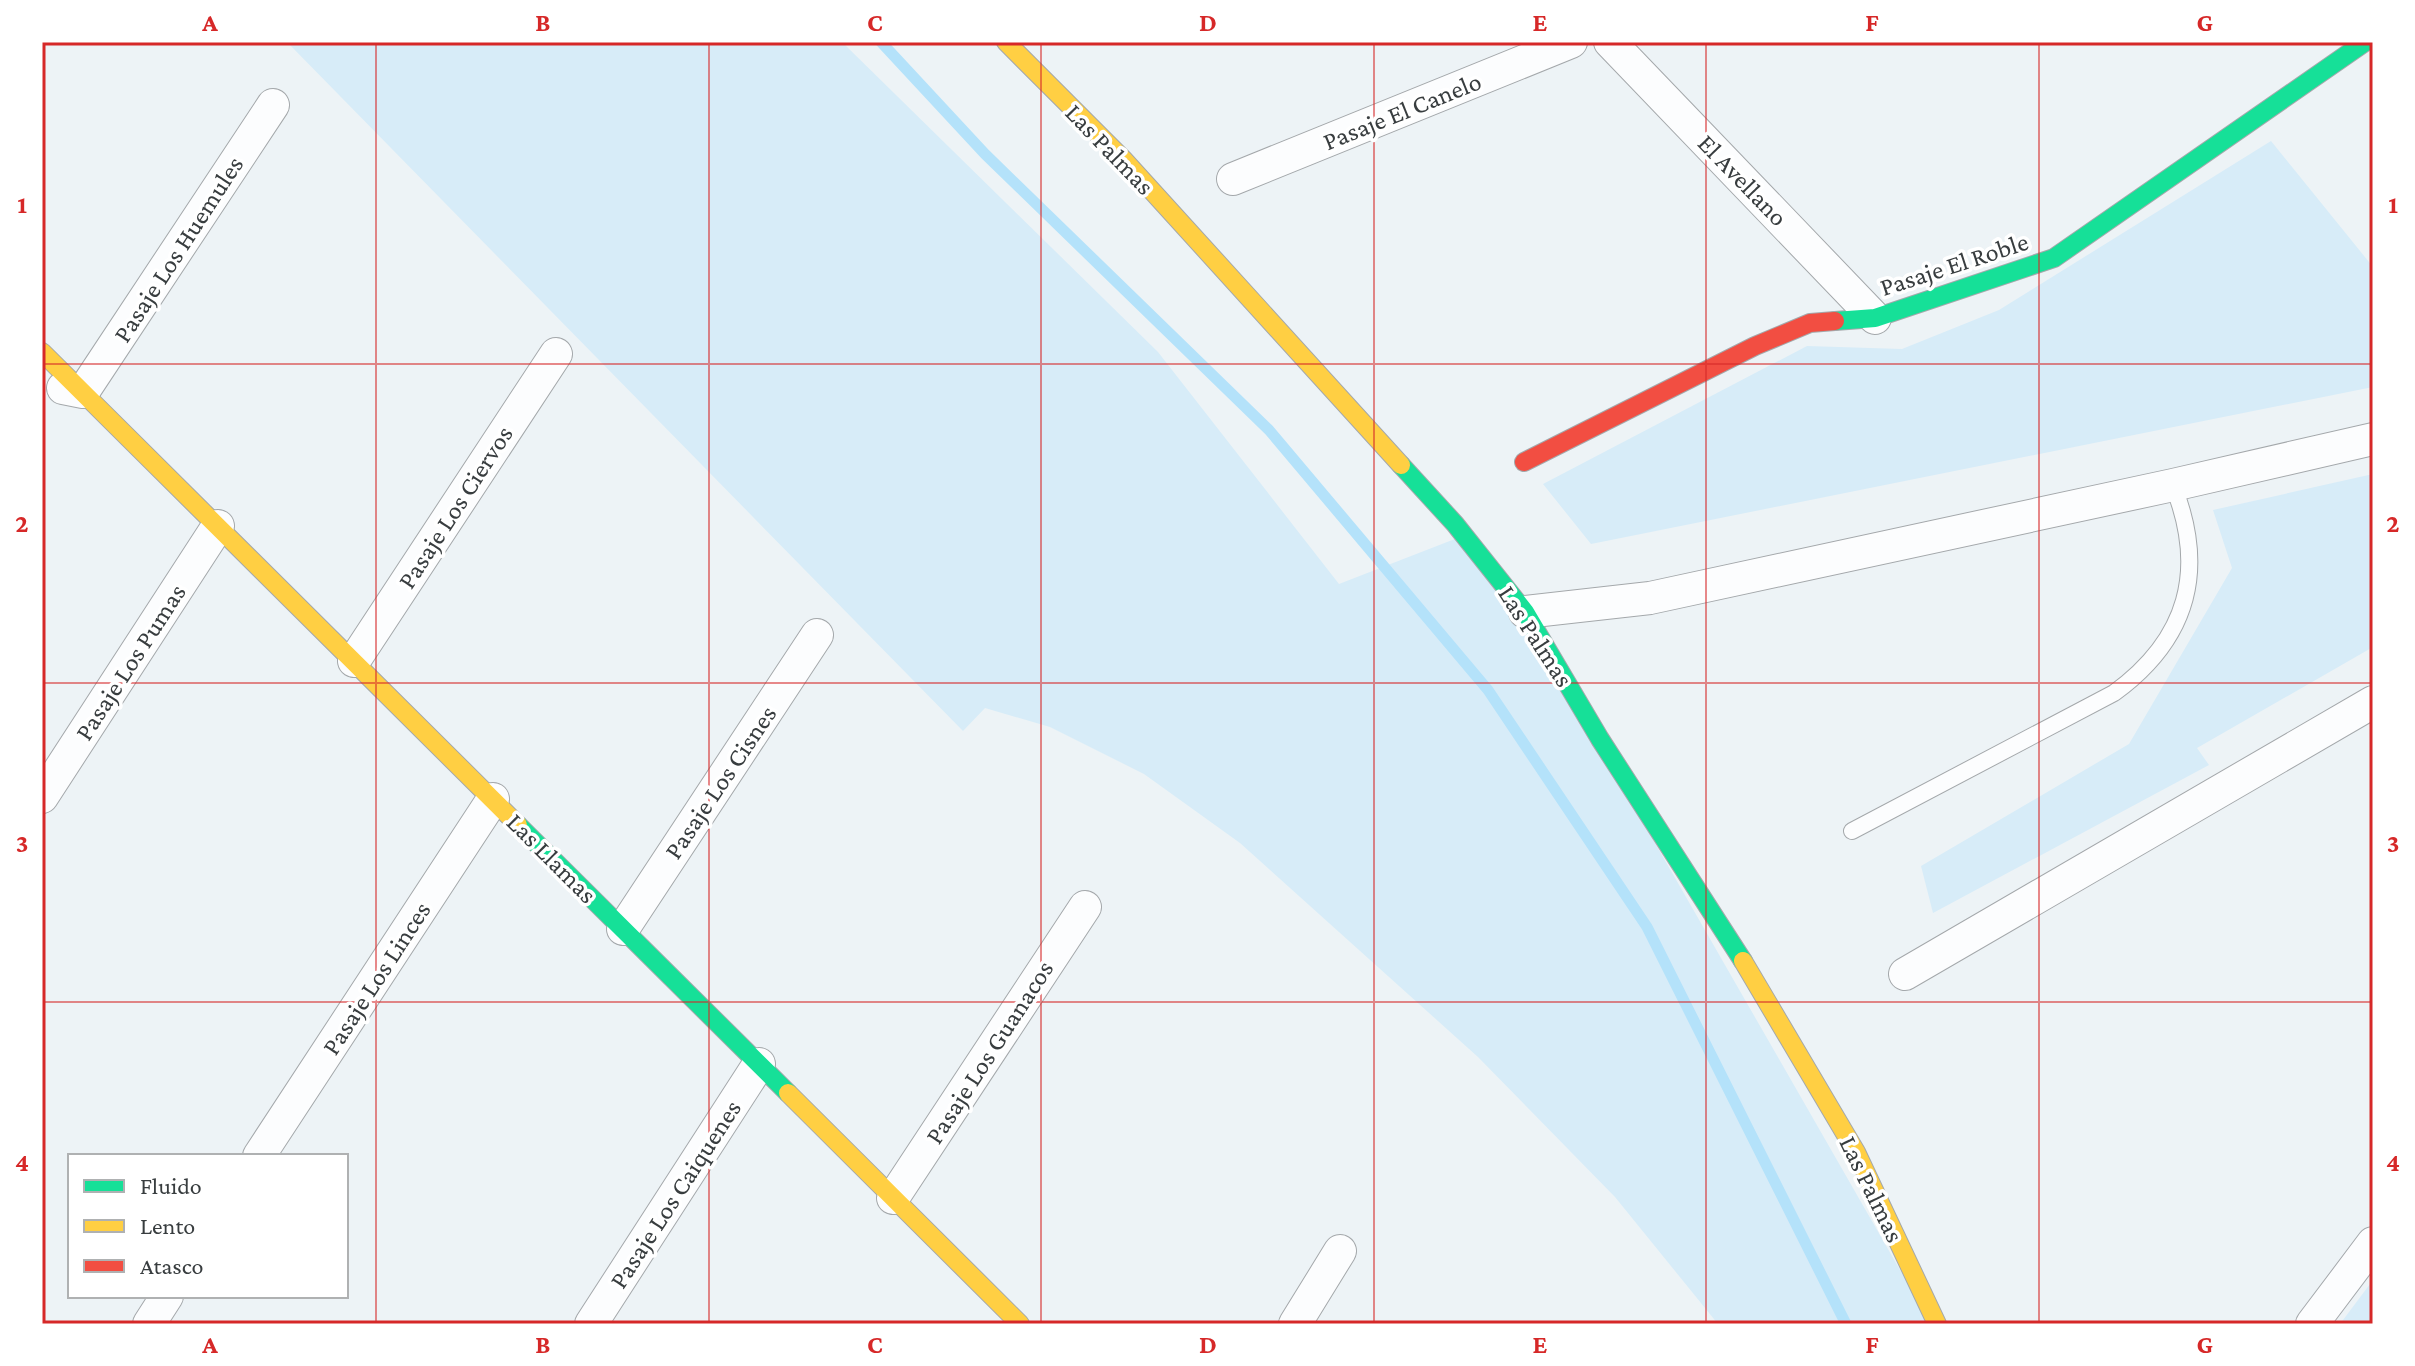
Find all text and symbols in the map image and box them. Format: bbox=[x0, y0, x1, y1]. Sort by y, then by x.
text: A bbox=[201, 8, 218, 37]
text: B bbox=[535, 8, 551, 37]
text: C bbox=[867, 8, 883, 37]
text: D bbox=[1199, 8, 1217, 37]
text: E bbox=[1533, 8, 1548, 37]
text: F bbox=[1865, 8, 1879, 37]
text: G bbox=[2197, 8, 2213, 37]
street label: Pasaje El Canelo bbox=[1319, 67, 1485, 156]
street label: Las Palmas bbox=[1059, 98, 1160, 201]
street label: El Avellano bbox=[1692, 129, 1793, 232]
street label: Pasaje Los Huemules bbox=[107, 151, 249, 348]
text: 1 bbox=[17, 190, 27, 219]
text: 1 bbox=[2388, 190, 2398, 219]
street label: Pasaje El Roble bbox=[1876, 227, 2032, 302]
street label: Pasaje Los Ciervos bbox=[392, 420, 519, 594]
text: 2 bbox=[15, 509, 29, 538]
text: 2 bbox=[2386, 509, 2400, 538]
street label: Pasaje Los Pumas bbox=[69, 579, 192, 746]
street label: Las Palmas bbox=[1492, 580, 1579, 692]
street label: Pasaje Los Cisnes bbox=[658, 700, 782, 864]
street label: Las Llamas bbox=[501, 807, 603, 909]
text: 3 bbox=[16, 829, 28, 858]
text: 3 bbox=[2387, 829, 2399, 858]
street label: Pasaje Los Linces bbox=[316, 896, 437, 1060]
street label: Pasaje Los Guanacos bbox=[919, 955, 1059, 1149]
street label: Pasaje Los Caiquenes bbox=[604, 1095, 747, 1294]
street label: Las Palmas bbox=[1833, 1131, 1910, 1247]
text: 4 bbox=[15, 1148, 29, 1177]
text: 4 bbox=[2386, 1148, 2400, 1177]
legend bbox=[68, 1154, 348, 1298]
text: Fluido bbox=[140, 1172, 202, 1199]
text: Lento bbox=[140, 1212, 195, 1239]
text: Atasco bbox=[140, 1252, 204, 1279]
text: A bbox=[201, 1330, 218, 1359]
text: B bbox=[535, 1330, 551, 1359]
text: C bbox=[867, 1330, 883, 1359]
text: D bbox=[1199, 1330, 1217, 1359]
text: E bbox=[1533, 1330, 1548, 1359]
text: F bbox=[1865, 1330, 1879, 1359]
text: G bbox=[2197, 1330, 2213, 1359]

